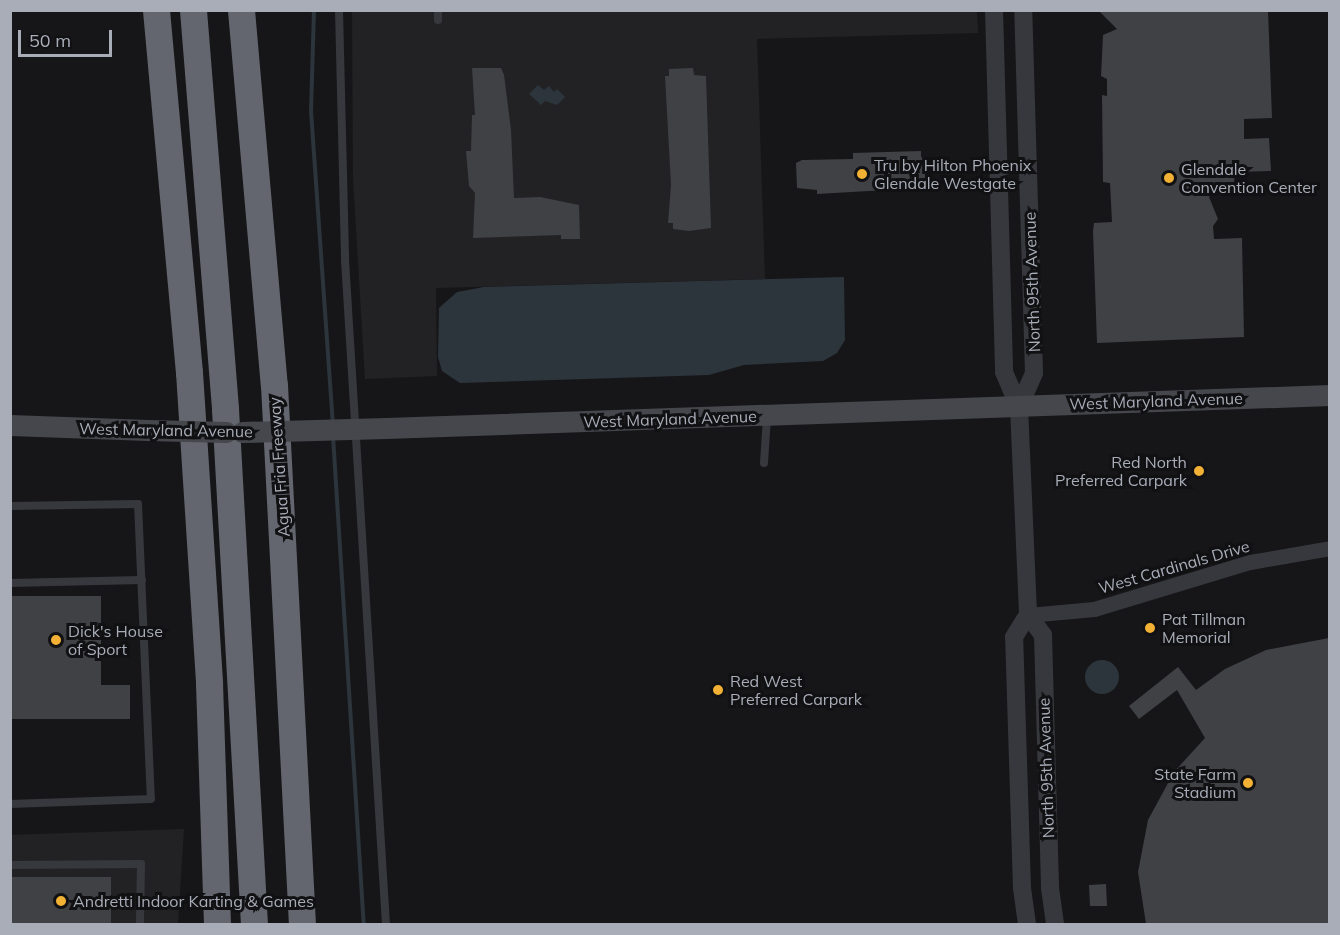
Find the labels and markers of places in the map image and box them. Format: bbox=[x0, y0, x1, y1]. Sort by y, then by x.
place label: Tru by Hilton Phoenix Glendale Westgate bbox=[874, 155, 1031, 193]
place label: Glendale Convention Center bbox=[1181, 159, 1317, 197]
marker: Tru by Hilton Phoenix Glendale Westgate bbox=[855, 167, 869, 181]
marker: Glendale Convention Center bbox=[1162, 171, 1176, 185]
place label: Red North Preferred Carpark bbox=[1055, 452, 1187, 490]
marker: Red North Preferred Carpark bbox=[1192, 464, 1206, 478]
place label: Pat Tillman Memorial bbox=[1162, 609, 1246, 647]
place label: Dick's House of Sport bbox=[68, 621, 163, 659]
marker: Pat Tillman Memorial bbox=[1143, 621, 1157, 635]
marker: Dick's House of Sport bbox=[49, 633, 63, 647]
place label: Red West Preferred Carpark bbox=[730, 671, 862, 709]
marker: Red West Preferred Carpark bbox=[711, 683, 725, 697]
place label: State Farm Stadium bbox=[1154, 764, 1236, 802]
marker: State Farm Stadium bbox=[1241, 776, 1255, 790]
place label: Andretti Indoor Karting & Games bbox=[73, 891, 314, 911]
marker: Andretti Indoor Karting & Games bbox=[54, 894, 68, 908]

